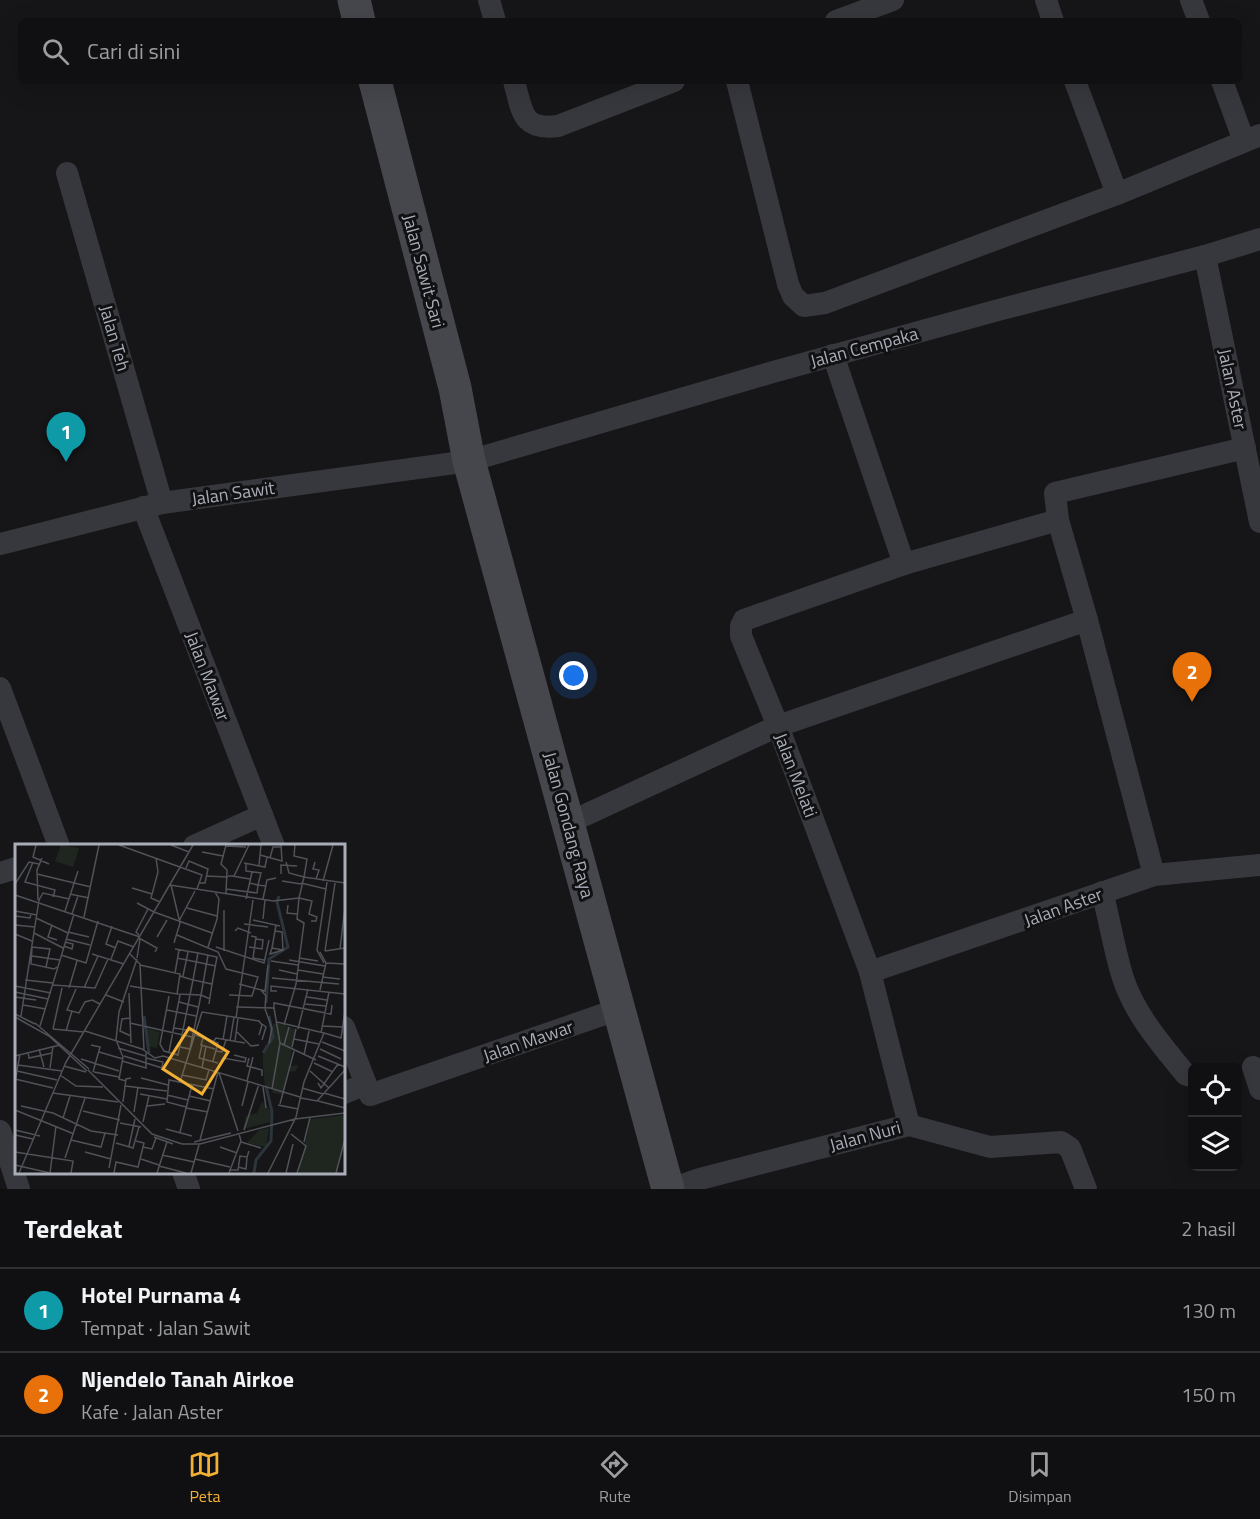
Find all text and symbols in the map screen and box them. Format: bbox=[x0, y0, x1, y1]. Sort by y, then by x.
search box bbox=[18, 18, 1242, 84]
text: Cari di sini bbox=[87, 34, 180, 68]
icon: search bbox=[39, 35, 72, 68]
street label: Jalan Sawit Sari bbox=[396, 211, 452, 331]
street label: Jalan Teh bbox=[93, 302, 137, 374]
street label: Jalan Cempaka bbox=[807, 320, 921, 374]
street label: Jalan Aster bbox=[1211, 346, 1255, 432]
pin: 1 bbox=[46, 412, 86, 462]
street label: Jalan Sawit bbox=[190, 474, 277, 512]
street label: Jalan Mawar bbox=[179, 627, 237, 725]
pin: 2 bbox=[1172, 652, 1212, 702]
your location bbox=[559, 661, 588, 690]
street label: Jalan Melati bbox=[768, 729, 824, 821]
street label: Jalan Gondang Raya bbox=[537, 749, 601, 901]
inset map bbox=[15, 844, 345, 1174]
street label: Jalan Aster bbox=[1020, 880, 1106, 934]
street label: Jalan Mawar bbox=[479, 1013, 577, 1069]
map controls bbox=[1188, 1063, 1242, 1171]
button: locate bbox=[1188, 1063, 1242, 1117]
street label: Jalan Nuri bbox=[826, 1114, 904, 1158]
button: layers bbox=[1188, 1117, 1242, 1171]
text: Terdekat bbox=[24, 1209, 123, 1248]
text: 2 hasil bbox=[1181, 1213, 1236, 1244]
text: Hotel Purnama 4 bbox=[81, 1278, 241, 1312]
text: 1 bbox=[38, 1295, 49, 1326]
text: 130 m bbox=[1181, 1295, 1236, 1326]
text: Tempat · Jalan Sawit bbox=[81, 1312, 250, 1343]
text: Njendelo Tanah Airkoe bbox=[81, 1362, 294, 1396]
text: 2 bbox=[38, 1379, 49, 1410]
text: 150 m bbox=[1181, 1379, 1236, 1410]
text: Kafe · Jalan Aster bbox=[81, 1396, 223, 1427]
tab: Peta bbox=[188, 1448, 221, 1508]
tab: Rute bbox=[598, 1448, 631, 1508]
tab: Disimpan bbox=[1008, 1448, 1072, 1508]

